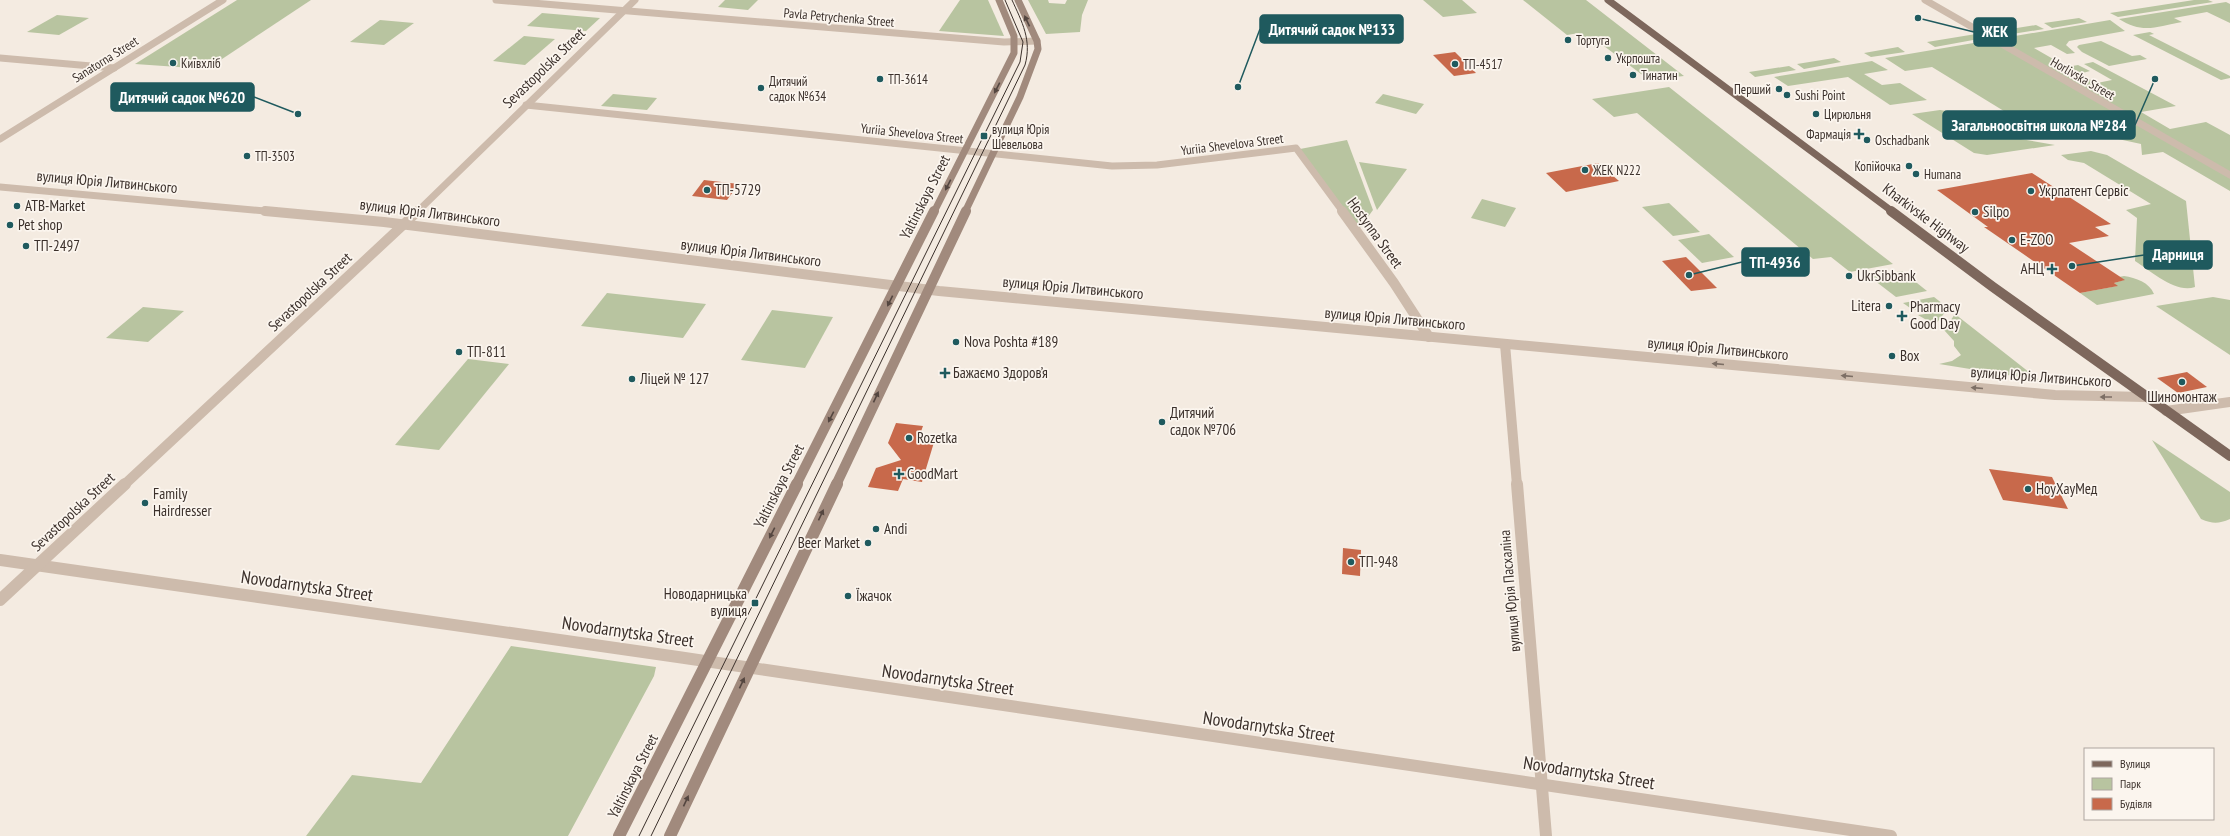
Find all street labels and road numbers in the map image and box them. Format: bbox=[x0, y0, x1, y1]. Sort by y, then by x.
street label: Pavla Petrychenka Street bbox=[783, 4, 895, 31]
street label: Sevastopolska Street bbox=[498, 24, 589, 112]
street label: Sanatorna Street bbox=[69, 32, 142, 86]
street label: Horlivska Street bbox=[2048, 53, 2118, 104]
street label: Yuriia Shevelova Street bbox=[860, 120, 965, 147]
street label: Yuriia Shevelova Street bbox=[1180, 130, 1285, 159]
street label: Yaltinskaya Street bbox=[895, 151, 954, 242]
street label: вулиця Юрія Литвинського bbox=[36, 166, 178, 197]
street label: Kharkivske Highway bbox=[1879, 179, 1974, 257]
street label: вулиця Юрія Литвинського bbox=[359, 194, 501, 231]
street label: Hostynna Street bbox=[1343, 194, 1407, 272]
street label: вулиця Юрія Литвинського bbox=[680, 234, 822, 271]
street label: Sevastopolska Street bbox=[264, 248, 355, 335]
street label: вулиця Юрія Литвинського bbox=[1002, 272, 1144, 303]
street label: вулиця Юрія Литвинського bbox=[1324, 303, 1466, 334]
street label: вулиця Юрія Литвинського bbox=[1647, 333, 1789, 364]
street label: вулиця Юрія Литвинського bbox=[1970, 362, 2112, 391]
street label: Yaltinskaya Street bbox=[749, 440, 808, 531]
street label: Sevastopolska Street bbox=[27, 468, 118, 555]
street label: вулиця Юрія Пасхаліна bbox=[1495, 529, 1524, 653]
street label: Novodarnytska Street bbox=[240, 565, 375, 606]
street label: Novodarnytska Street bbox=[561, 611, 696, 652]
street label: Novodarnytska Street bbox=[881, 659, 1016, 700]
street label: Novodarnytska Street bbox=[1202, 706, 1337, 747]
street label: Yaltinskaya Street bbox=[603, 730, 662, 821]
street label: Novodarnytska Street bbox=[1522, 751, 1657, 794]

